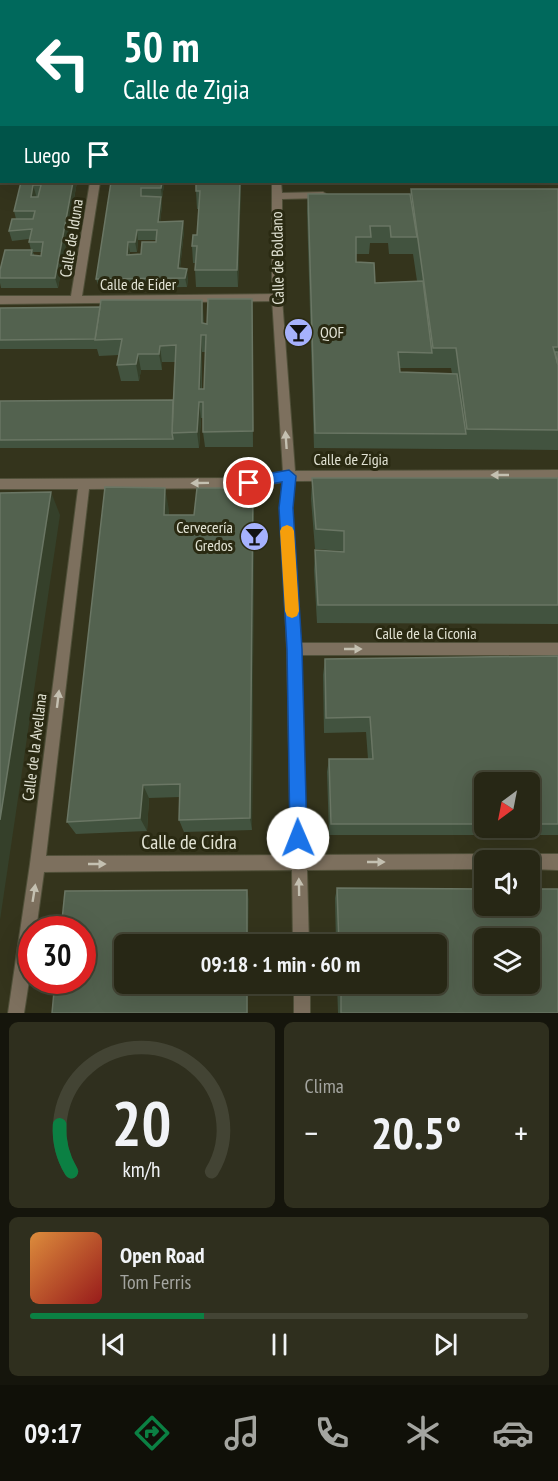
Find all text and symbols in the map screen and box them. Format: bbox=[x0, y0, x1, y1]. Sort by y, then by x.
text: 50 m bbox=[123, 19, 200, 74]
icon: left bbox=[24, 24, 102, 102]
text: Calle de Zigia bbox=[123, 72, 249, 106]
icon: arrive bbox=[82, 138, 115, 171]
text: Luego bbox=[24, 141, 70, 169]
street label: Calle de Iduna bbox=[55, 197, 87, 279]
street label: Calle de Boldano bbox=[266, 211, 288, 305]
street label: Calle de Eider bbox=[100, 274, 177, 294]
bar icon: QOF bbox=[283, 316, 315, 348]
place label: QOF bbox=[320, 322, 344, 342]
one-way arrow bbox=[282, 430, 291, 449]
street label: Calle de Zigia bbox=[314, 449, 388, 469]
pin bbox=[223, 457, 274, 508]
icon: arrive bbox=[232, 466, 265, 499]
one-way arrow bbox=[490, 470, 509, 480]
one-way arrow bbox=[191, 478, 210, 488]
place label: Cervecería Gredos bbox=[176, 517, 233, 555]
bar icon: Cervecería Gredos bbox=[238, 520, 270, 552]
street label: Calle de la Ciconia bbox=[375, 623, 477, 643]
one-way arrow bbox=[343, 644, 362, 654]
one-way arrow bbox=[54, 690, 63, 709]
street label: Calle de la Avellana bbox=[17, 692, 51, 802]
north arrow bbox=[474, 772, 540, 838]
map controls bbox=[474, 772, 540, 994]
position arrow bbox=[266, 806, 330, 870]
street label: Calle de Cidra bbox=[141, 829, 237, 855]
button: sound bbox=[474, 850, 540, 916]
one-way arrow bbox=[366, 857, 385, 867]
one-way arrow bbox=[87, 859, 106, 869]
one-way arrow bbox=[294, 877, 304, 896]
one-way arrow bbox=[30, 883, 39, 902]
speed limit sign: 30 bbox=[18, 916, 96, 994]
button: layers bbox=[474, 928, 540, 994]
text: 09:18 · 1 min · 60 m bbox=[201, 950, 360, 978]
text: Clima bbox=[305, 1073, 344, 1099]
text: 20 bbox=[112, 1082, 172, 1163]
text: 20.5° bbox=[371, 1103, 461, 1161]
text: − bbox=[305, 1111, 318, 1154]
text: + bbox=[514, 1111, 528, 1154]
text: km/h bbox=[123, 1155, 161, 1183]
text: Open Road bbox=[120, 1241, 205, 1269]
text: Tom Ferris bbox=[120, 1269, 191, 1295]
icon: previous bbox=[97, 1328, 130, 1361]
icon: pause bbox=[263, 1328, 296, 1361]
icon: next bbox=[429, 1328, 462, 1361]
icon: directions bbox=[131, 1412, 173, 1454]
icon: music bbox=[221, 1412, 263, 1454]
icon: phone bbox=[311, 1412, 353, 1454]
icon: climate bbox=[402, 1412, 444, 1454]
icon: car bbox=[492, 1412, 534, 1454]
text: 09:17 bbox=[24, 1416, 83, 1450]

